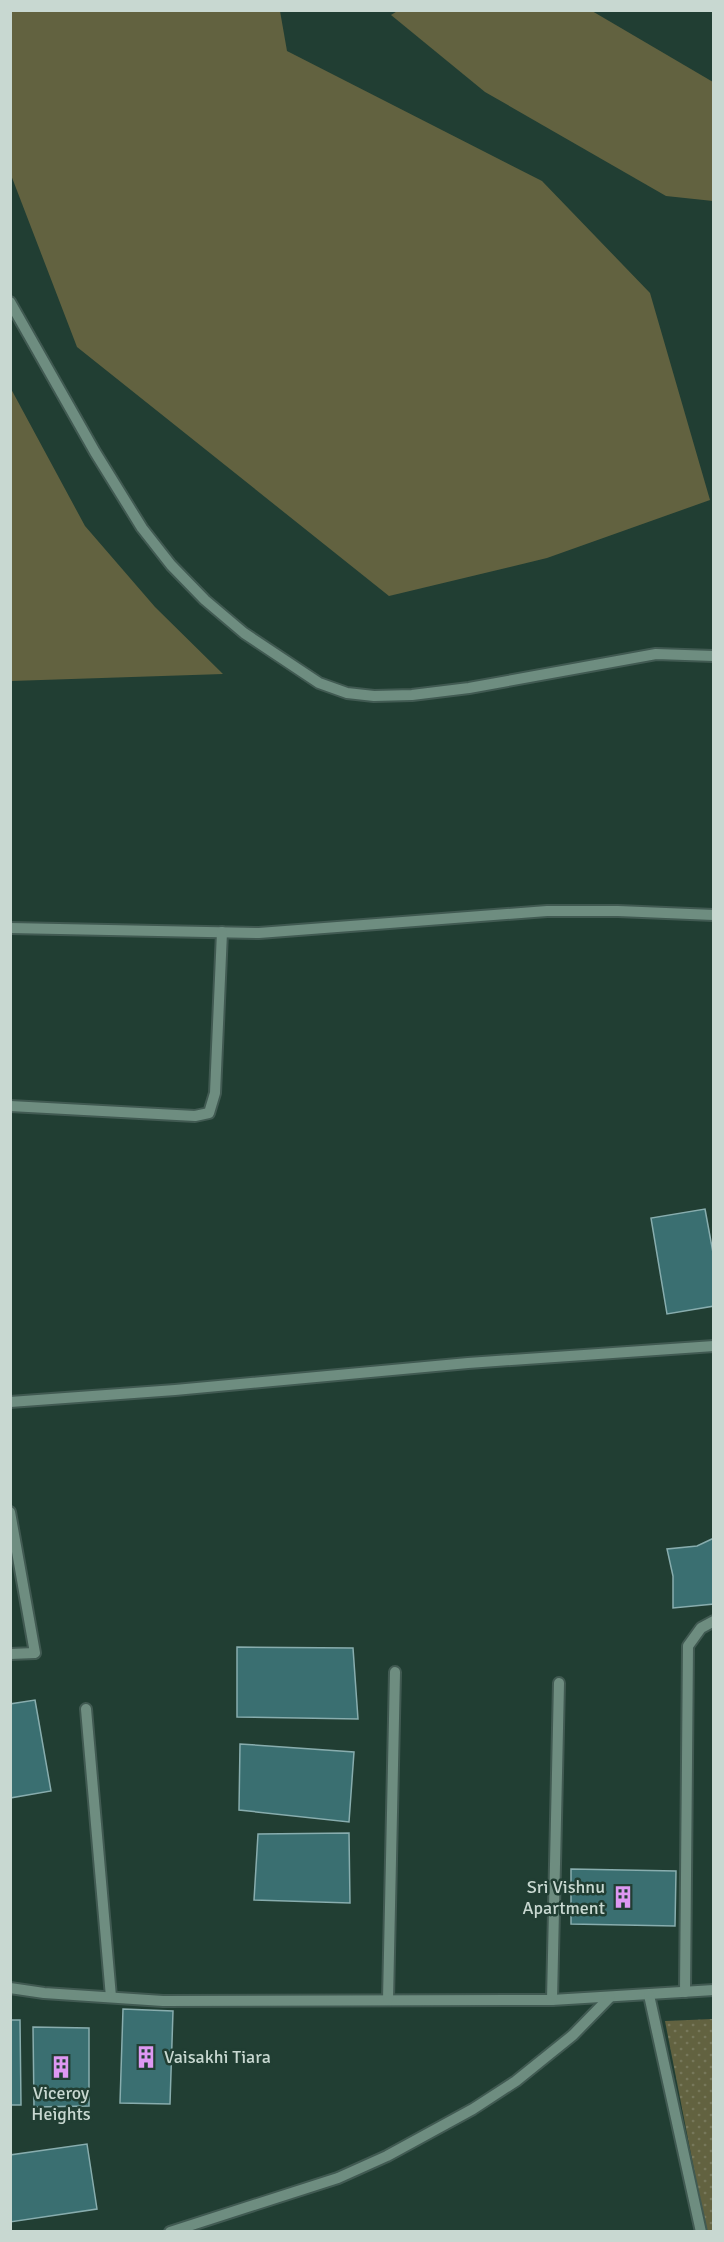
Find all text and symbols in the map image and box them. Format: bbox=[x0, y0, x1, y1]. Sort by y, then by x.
place label: Sri Vishnu Apartment bbox=[523, 1876, 605, 1919]
building icon: Sri Vishnu Apartment bbox=[610, 1884, 636, 1910]
building icon: Vaisakhi Tiara bbox=[133, 2044, 159, 2070]
place label: Vaisakhi Tiara bbox=[164, 2046, 271, 2068]
building icon: Viceroy Heights bbox=[48, 2054, 74, 2080]
place label: Viceroy Heights bbox=[31, 2082, 91, 2125]

